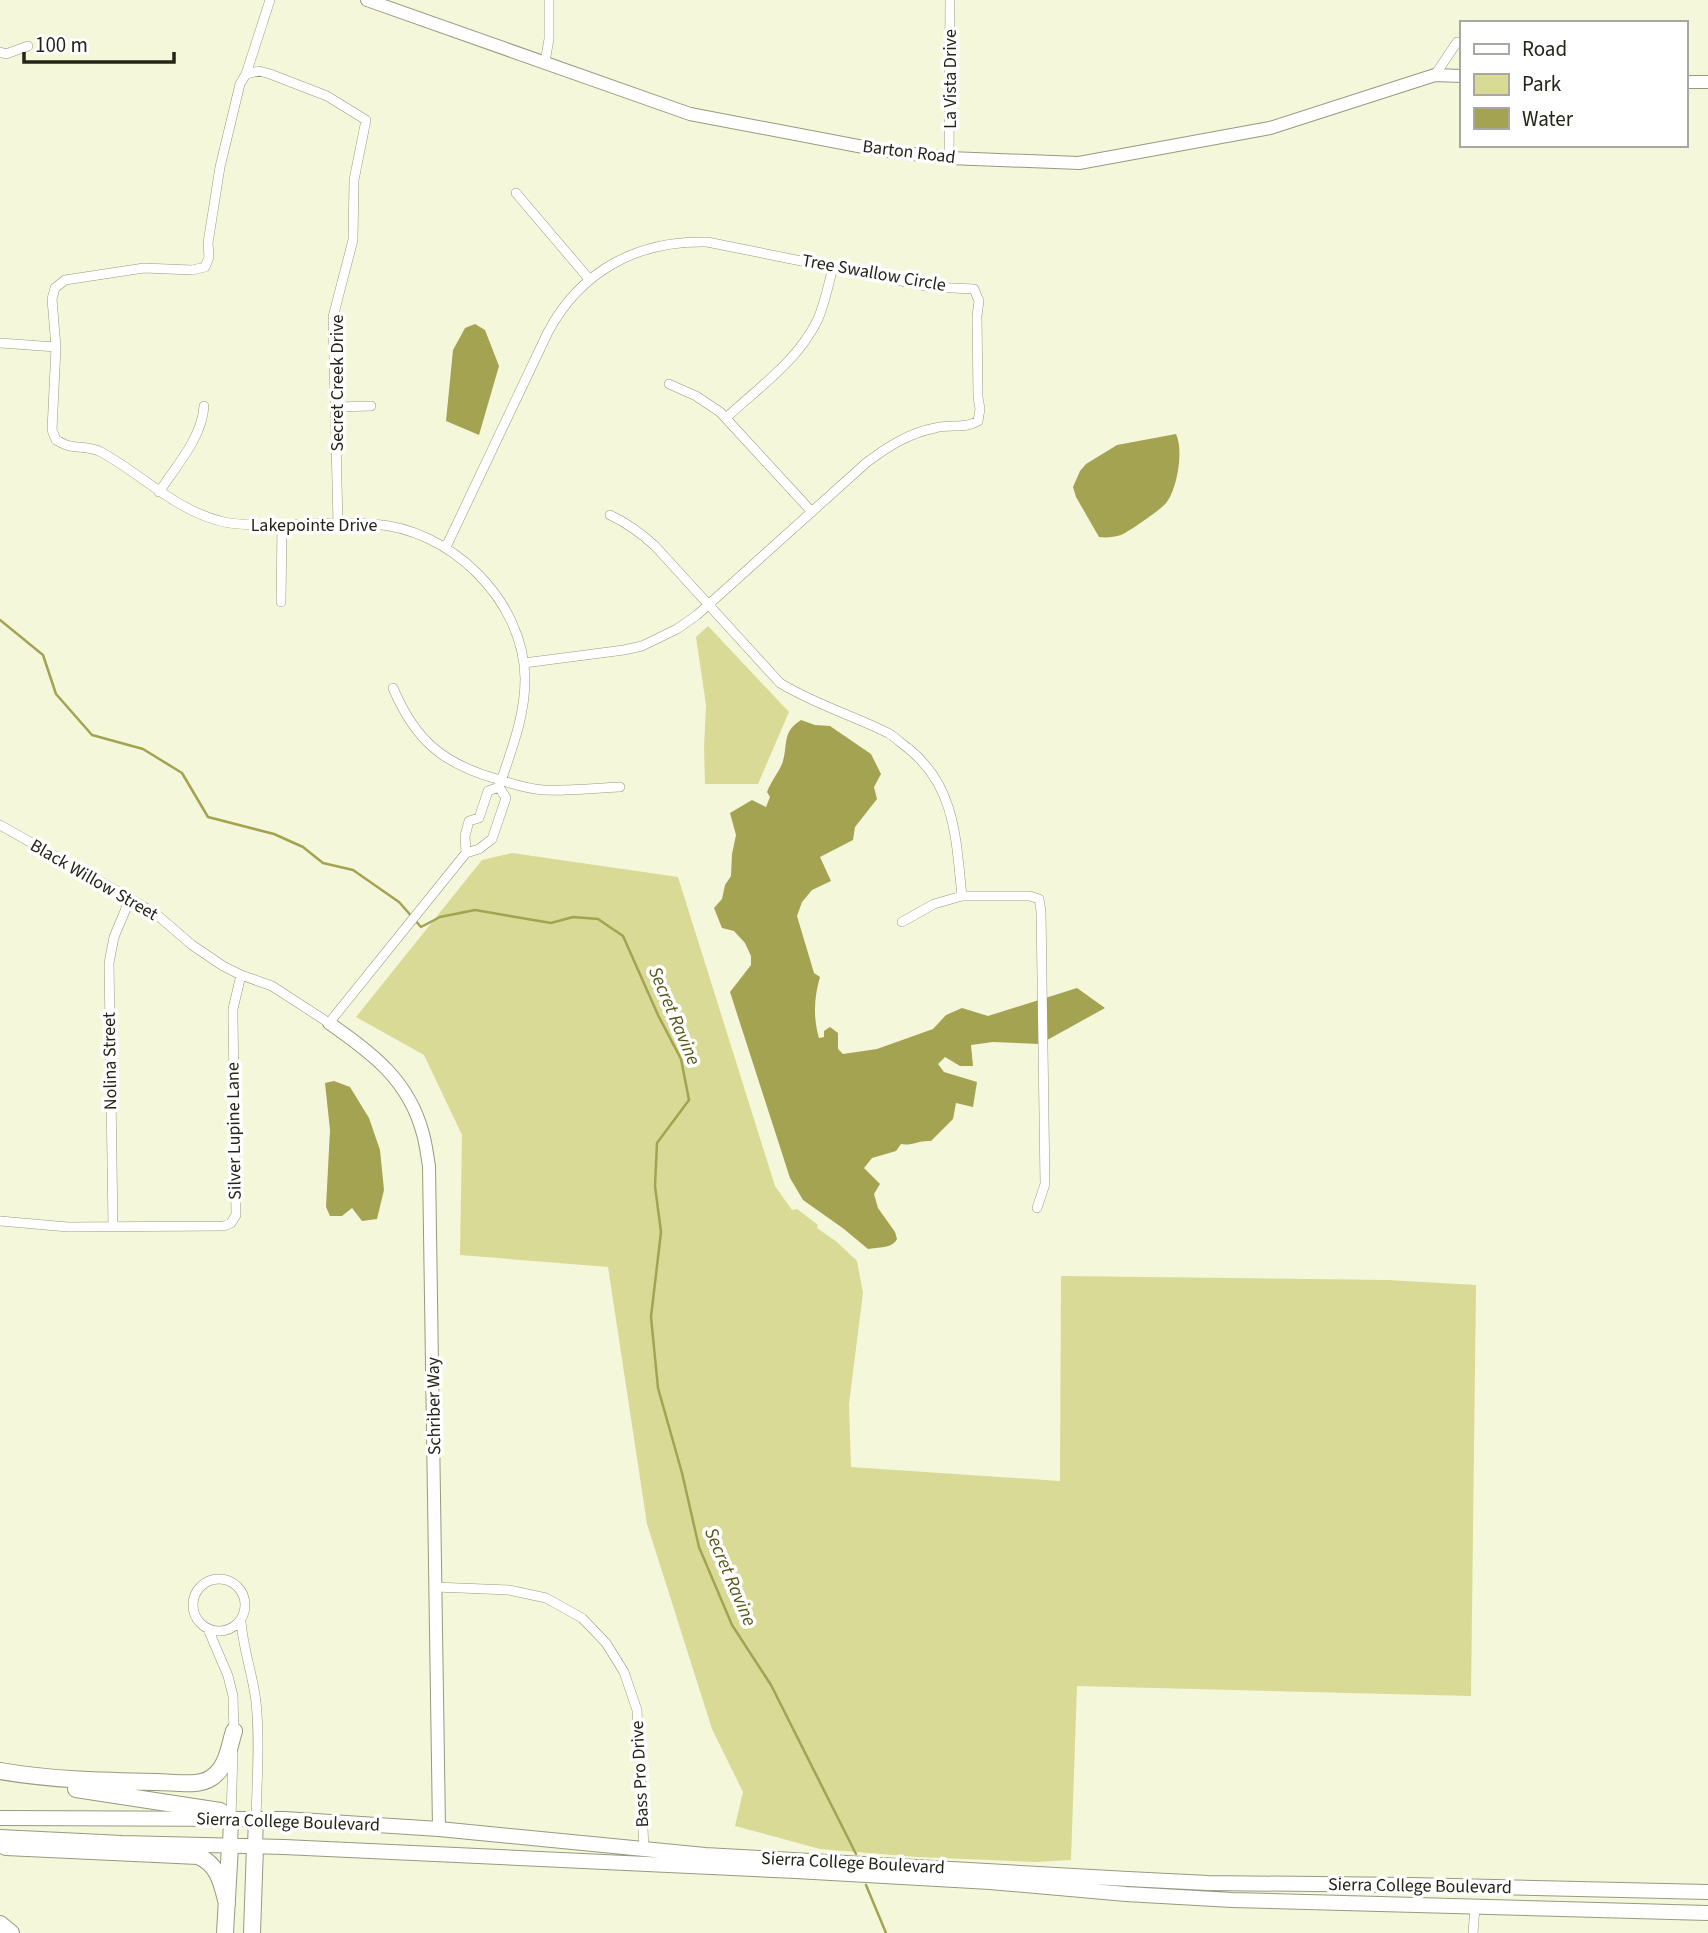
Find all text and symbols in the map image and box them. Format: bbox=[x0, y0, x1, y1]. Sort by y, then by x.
scale bar bbox=[24, 21, 175, 65]
legend bbox=[1460, 21, 1687, 147]
street label: La Vista Drive bbox=[938, 29, 963, 129]
text: 100 m bbox=[35, 30, 88, 60]
text: Road bbox=[1522, 34, 1567, 64]
text: Park bbox=[1522, 69, 1562, 99]
text: Water bbox=[1522, 104, 1574, 134]
street label: Barton Road bbox=[861, 134, 957, 170]
street label: Tree Swallow Circle bbox=[800, 248, 948, 298]
street label: Secret Creek Drive bbox=[325, 314, 350, 451]
street label: Lakepointe Drive bbox=[251, 513, 377, 538]
street label: Black Willow Street bbox=[25, 833, 163, 927]
water label: Secret Ravine bbox=[641, 963, 707, 1069]
street label: Nolina Street bbox=[97, 1012, 123, 1110]
street label: Silver Lupine Lane bbox=[220, 1062, 248, 1200]
street label: Schriber Way bbox=[421, 1356, 447, 1455]
water label: Secret Ravine bbox=[697, 1524, 763, 1630]
street label: Bass Pro Drive bbox=[625, 1720, 655, 1828]
street label: Sierra College Boulevard bbox=[196, 1806, 380, 1838]
street label: Sierra College Boulevard bbox=[761, 1846, 945, 1880]
street label: Sierra College Boulevard bbox=[1328, 1872, 1512, 1900]

